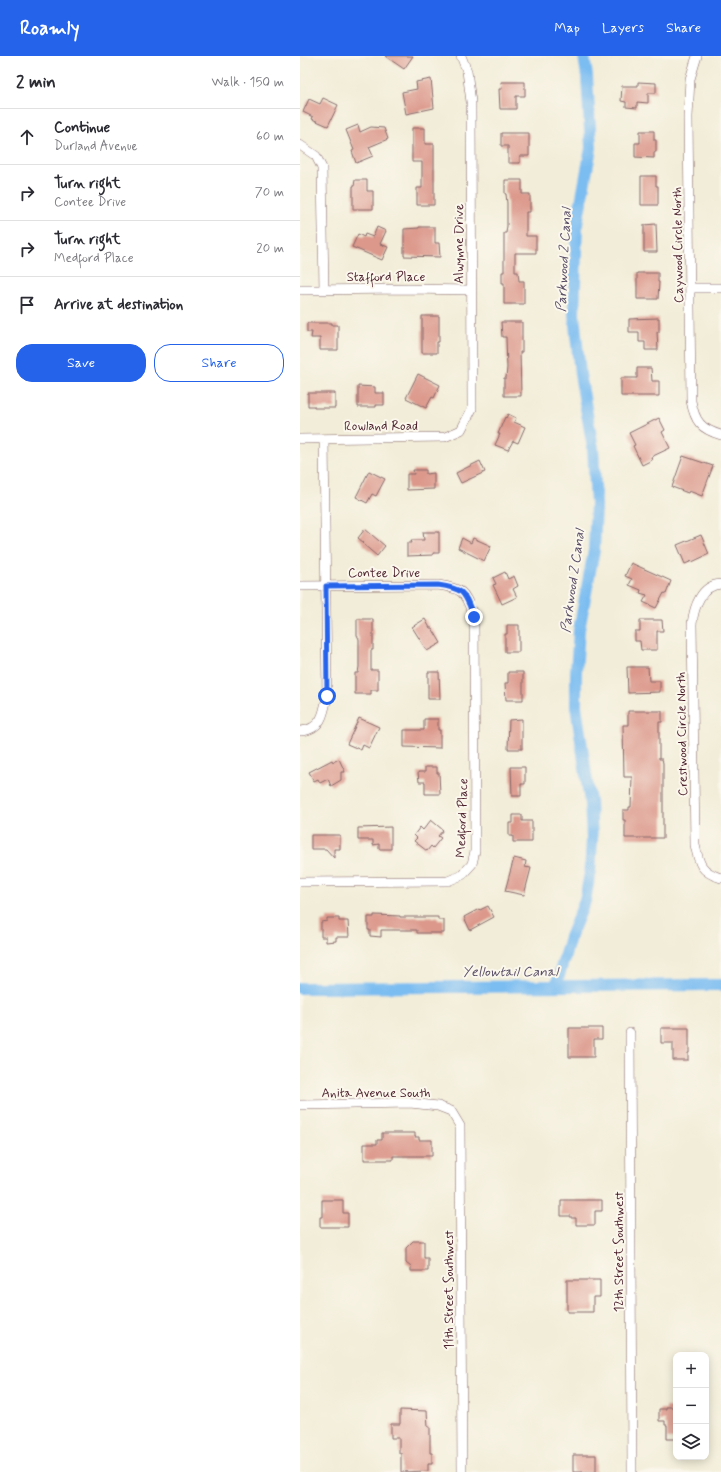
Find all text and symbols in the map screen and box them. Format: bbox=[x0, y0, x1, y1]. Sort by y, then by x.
text: Roamly bbox=[20, 16, 79, 41]
text: Map bbox=[554, 19, 580, 37]
text: Layers bbox=[602, 19, 644, 37]
text: Share bbox=[666, 19, 701, 37]
text: 2 min bbox=[16, 71, 56, 93]
text: Walk · 150 m bbox=[211, 74, 284, 91]
text: Continue bbox=[54, 118, 110, 138]
icon: ahead bbox=[16, 126, 38, 148]
text: 60 m bbox=[256, 128, 284, 145]
text: Durland Avenue bbox=[54, 138, 138, 155]
text: Turn right bbox=[54, 174, 121, 194]
icon: right bbox=[16, 182, 38, 204]
text: 70 m bbox=[255, 184, 284, 201]
street label: Caywood Circle North bbox=[669, 187, 688, 303]
text: Contee Drive bbox=[54, 194, 126, 211]
street label: Alwynne Drive bbox=[451, 204, 468, 284]
water label: Parkwood 2 Canal bbox=[552, 205, 576, 312]
text: Turn right bbox=[54, 230, 121, 250]
icon: right bbox=[16, 238, 38, 260]
text: 20 m bbox=[256, 240, 284, 257]
text: Medford Place bbox=[54, 250, 134, 267]
street label: Stafford Place bbox=[347, 269, 425, 288]
icon: arrive bbox=[16, 294, 38, 316]
text: Arrive at destination bbox=[54, 295, 183, 315]
button: Save bbox=[16, 344, 146, 382]
button: Share bbox=[154, 344, 284, 382]
street label: Rowland Road bbox=[344, 418, 418, 435]
water label: Parkwood 2 Canal bbox=[557, 526, 589, 634]
street label: Contee Drive bbox=[348, 565, 420, 582]
route end bbox=[465, 608, 483, 626]
street label: Crestwood Circle North bbox=[673, 672, 692, 796]
route start bbox=[318, 687, 336, 705]
street label: Medford Place bbox=[453, 778, 474, 858]
water label: Yellowtail Canal bbox=[462, 963, 560, 981]
street label: Anita Avenue South bbox=[322, 1085, 430, 1102]
street label: 12th Street Southwest bbox=[611, 1192, 628, 1312]
street label: 11th Street Southwest bbox=[441, 1230, 458, 1350]
map controls bbox=[673, 1352, 709, 1460]
button: + bbox=[673, 1352, 709, 1388]
button: − bbox=[673, 1388, 709, 1424]
button: layers bbox=[673, 1424, 709, 1460]

